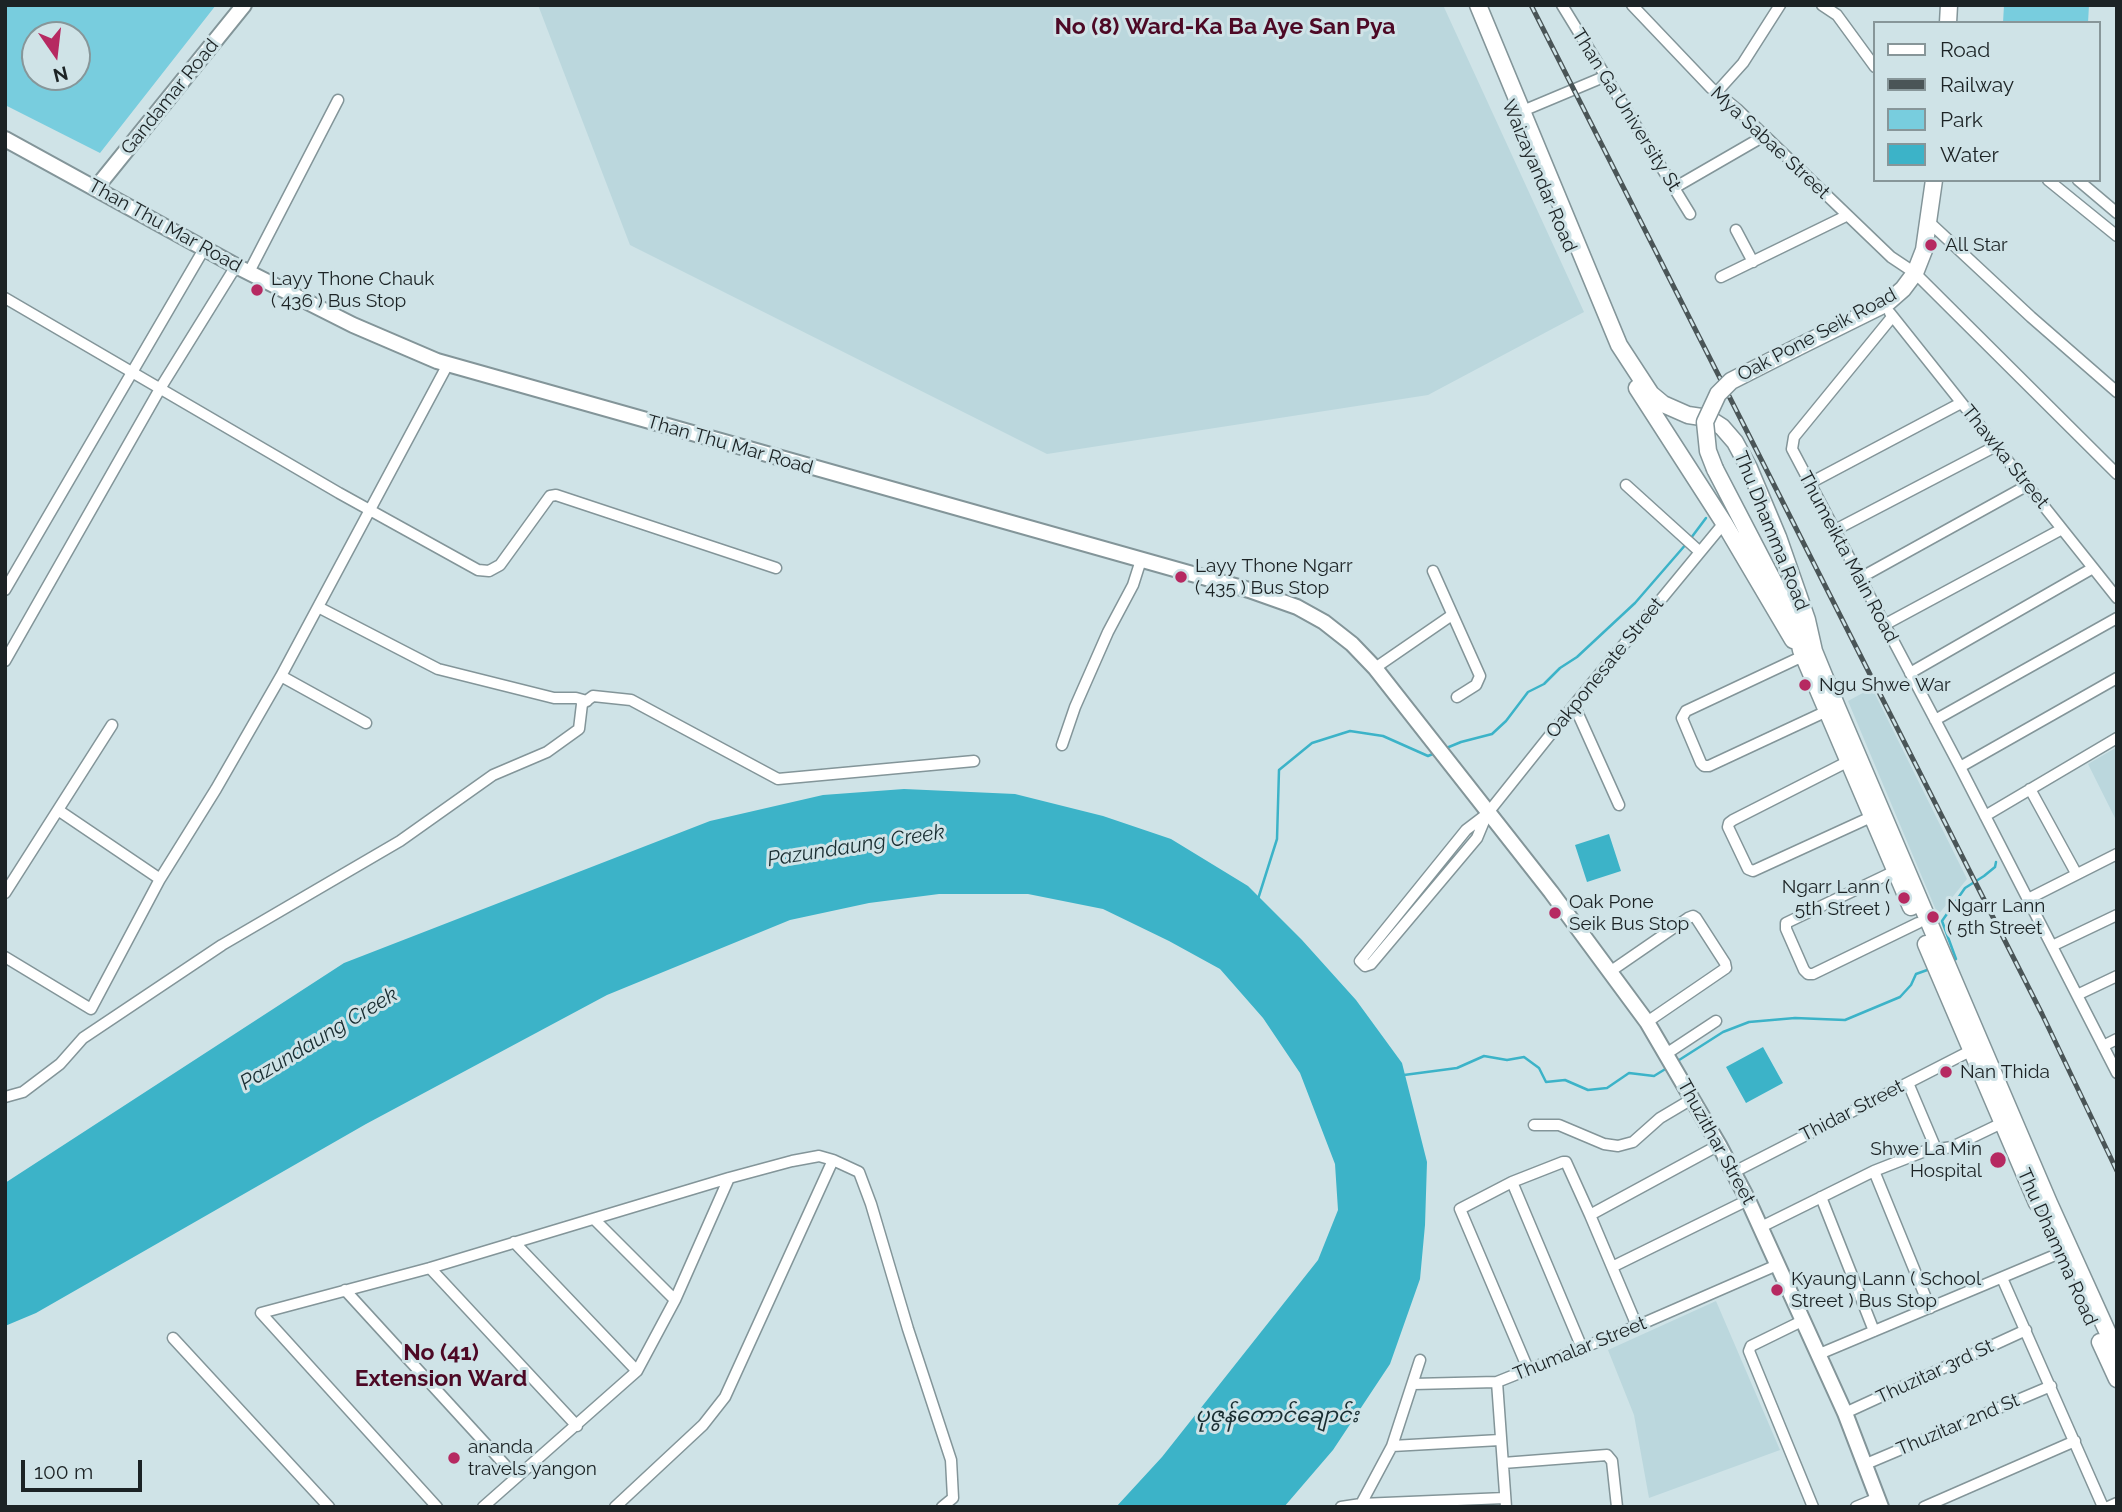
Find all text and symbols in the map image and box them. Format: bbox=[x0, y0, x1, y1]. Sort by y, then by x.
district label: No (8) Ward-Ka Ba Aye San Pya bbox=[1055, 13, 1395, 41]
north arrow bbox=[21, 21, 91, 91]
legend bbox=[1874, 21, 2101, 182]
street label: Than Ga University St bbox=[1567, 25, 1685, 195]
street label: Gandamar Road bbox=[116, 35, 224, 159]
text: Road bbox=[1940, 37, 1990, 62]
text: N bbox=[51, 62, 70, 87]
text: Railway bbox=[1940, 72, 2014, 97]
street label: Mya Sabae Street bbox=[1706, 82, 1834, 204]
street label: Waizayandar Road bbox=[1497, 96, 1581, 256]
text: Park bbox=[1940, 107, 1983, 132]
text: Water bbox=[1940, 142, 1999, 167]
street label: Than Thu Mar Road bbox=[84, 174, 246, 278]
place label: All Star bbox=[1945, 234, 2008, 256]
marker: All Star bbox=[1923, 237, 1939, 253]
place label: Layy Thone Chauk ( 436 ) Bus Stop bbox=[271, 268, 434, 312]
marker: Layy Thone Chauk ( 436 ) Bus Stop bbox=[249, 282, 265, 298]
street label: Oak Pone Seik Road bbox=[1734, 283, 1900, 387]
street label: Thawka Street bbox=[1956, 401, 2054, 513]
street label: Than Thu Mar Road bbox=[644, 410, 816, 480]
street label: Thu Dhamma Road bbox=[1729, 448, 1813, 614]
street label: Thumeikta Main Road bbox=[1793, 467, 1903, 647]
place label: Layy Thone Ngarr ( 435 ) Bus Stop bbox=[1195, 555, 1353, 599]
marker: Layy Thone Ngarr ( 435 ) Bus Stop bbox=[1173, 569, 1189, 585]
street label: Oakponesate Street bbox=[1541, 593, 1669, 743]
place label: Ngu Shwe War bbox=[1819, 674, 1951, 696]
marker: Ngu Shwe War bbox=[1797, 677, 1813, 693]
water label: Pazundaung Creek bbox=[765, 820, 947, 872]
place label: Ngarr Lann ( 5th Street ) bbox=[1782, 876, 1890, 920]
marker: Ngarr Lann ( 5th Street ) bbox=[1896, 890, 1912, 906]
place label: Oak Pone Seik Bus Stop bbox=[1569, 891, 1689, 935]
place label: Ngarr Lann ( 5th Street bbox=[1947, 895, 2045, 939]
marker: Oak Pone Seik Bus Stop bbox=[1547, 905, 1563, 921]
marker: Ngarr Lann ( 5th Street bbox=[1925, 909, 1941, 925]
water label: Pazundaung Creek bbox=[236, 982, 402, 1096]
place label: Nan Thida bbox=[1960, 1061, 2050, 1083]
marker: Nan Thida bbox=[1938, 1064, 1954, 1080]
street label: Thuzithar Street bbox=[1672, 1075, 1760, 1209]
street label: Thidar Street bbox=[1796, 1075, 1908, 1147]
place label: Shwe La Min Hospital bbox=[1870, 1138, 1982, 1182]
marker: Shwe La Min Hospital bbox=[1988, 1150, 2008, 1170]
street label: Thu Dhamma Road bbox=[2012, 1165, 2102, 1329]
place label: Kyaung Lann ( School Street ) Bus Stop bbox=[1791, 1268, 1981, 1312]
marker: Kyaung Lann ( School Street ) Bus Stop bbox=[1769, 1282, 1785, 1298]
street label: Thumalar Street bbox=[1510, 1312, 1650, 1386]
street label: Thuzitar 3rd St bbox=[1873, 1335, 1997, 1409]
district label: No (41) Extension Ward bbox=[355, 1339, 527, 1393]
street label: Thuzitar 2nd St bbox=[1893, 1389, 2023, 1461]
water label: ပုဇွန်တောင်ချောင်း bbox=[1195, 1403, 1359, 1429]
place label: ananda travels yangon bbox=[468, 1436, 597, 1480]
scale bar bbox=[24, 1446, 145, 1490]
marker: ananda travels yangon bbox=[446, 1450, 462, 1466]
text: 100 m bbox=[34, 1459, 93, 1484]

